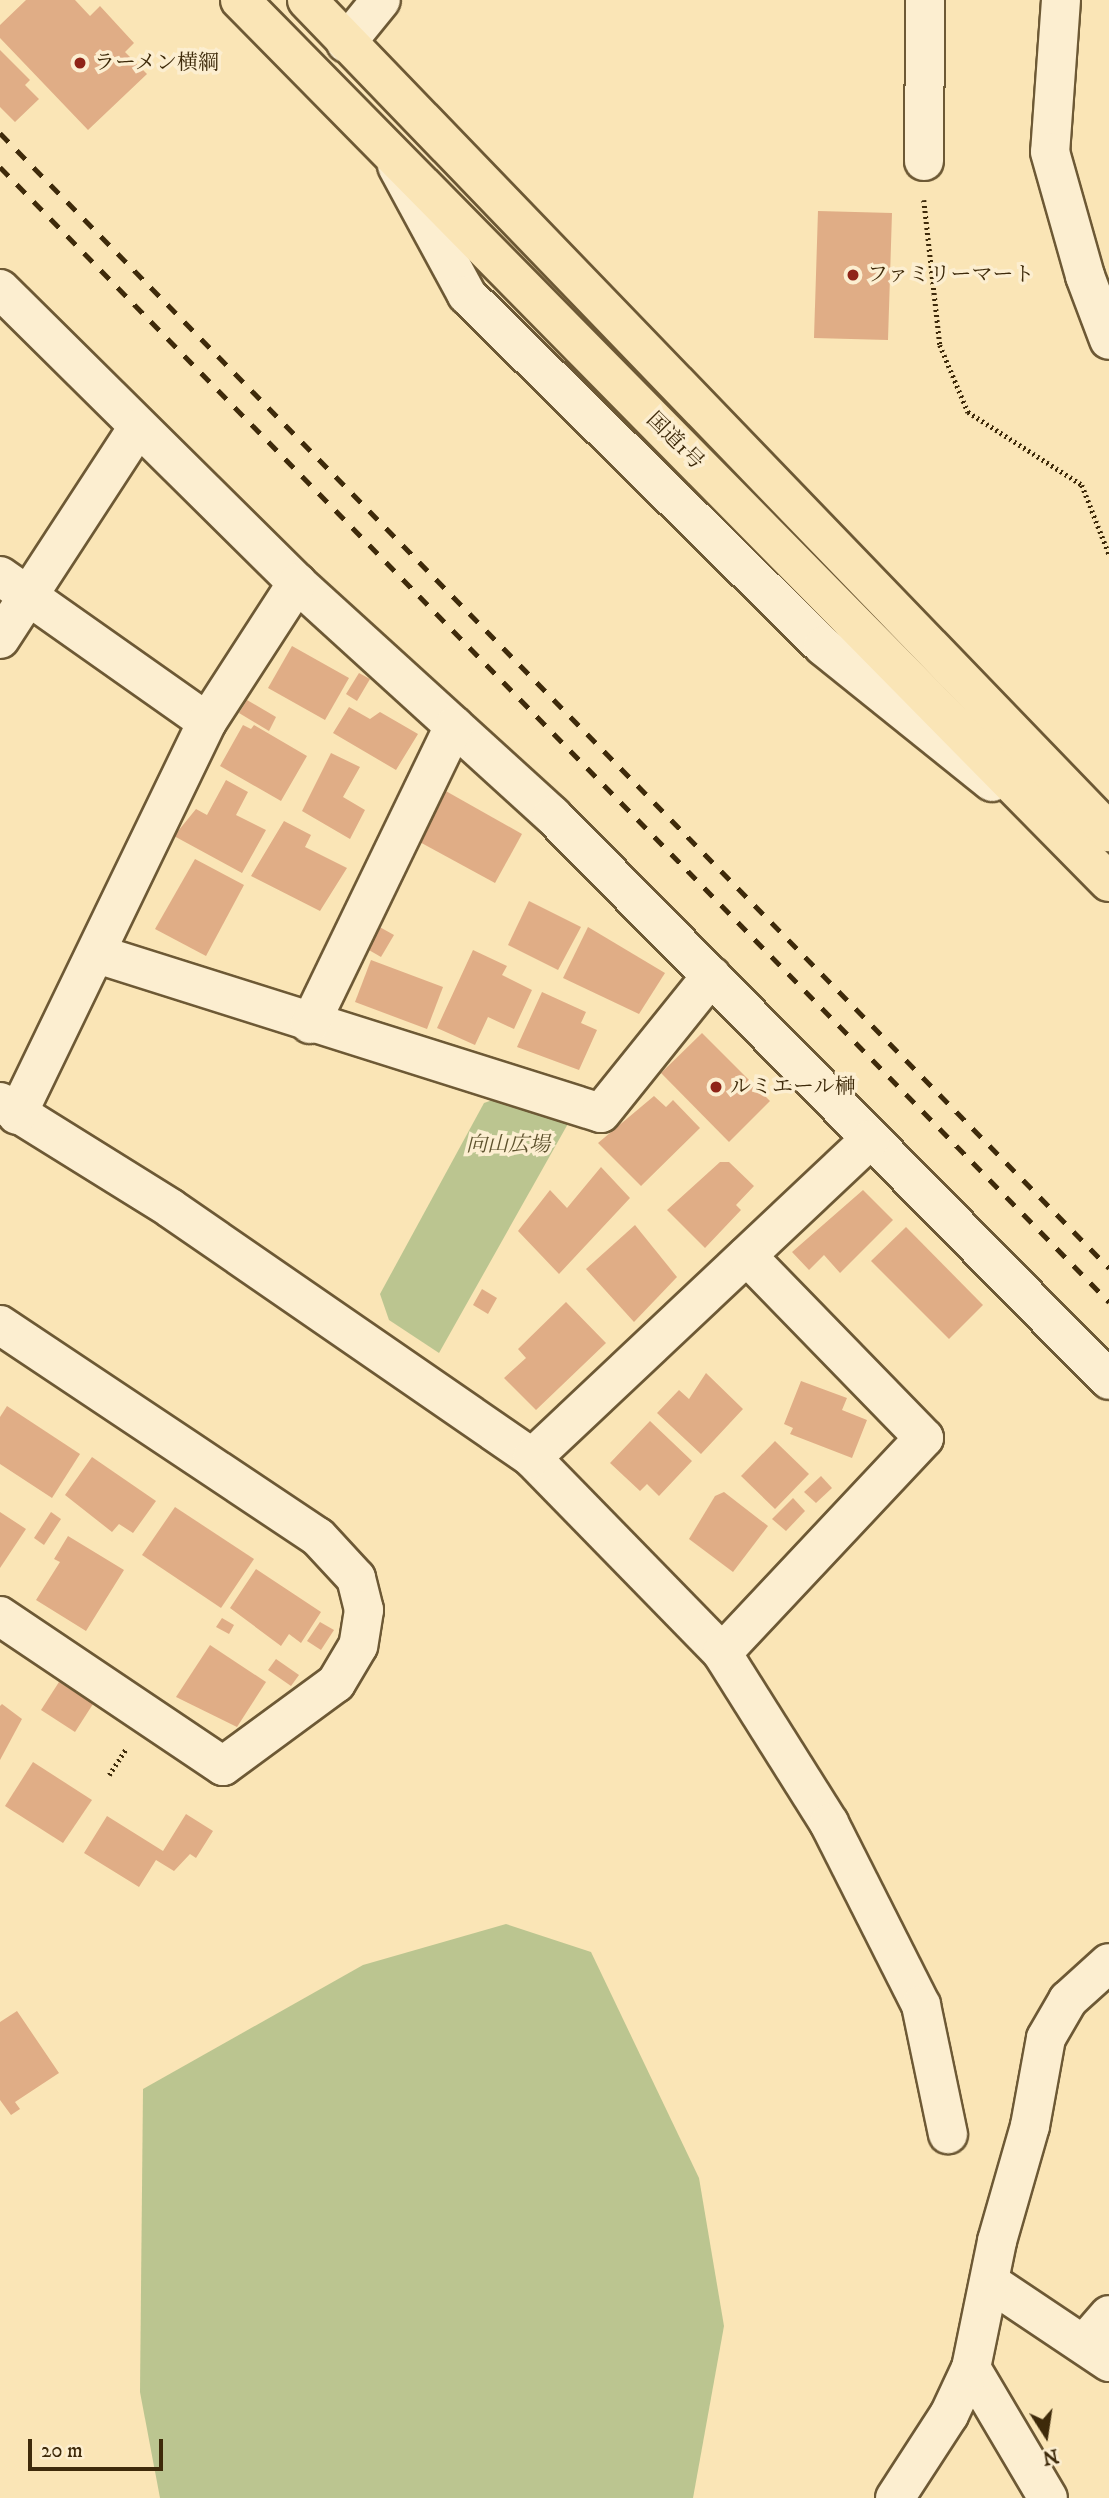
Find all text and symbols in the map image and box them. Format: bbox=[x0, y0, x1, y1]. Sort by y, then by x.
place label: ラーメン横綱 bbox=[94, 50, 220, 76]
marker: ラーメン横綱 bbox=[72, 55, 88, 71]
place label: ファミリーマート bbox=[867, 262, 1035, 288]
marker: ファミリーマート bbox=[845, 267, 861, 283]
street label: 国道1号 bbox=[641, 407, 709, 475]
place label: ルミエール榊 bbox=[730, 1074, 856, 1100]
marker: ルミエール榊 bbox=[708, 1079, 724, 1095]
park label: 向山広場 bbox=[466, 1132, 550, 1158]
north arrow bbox=[1011, 2400, 1081, 2470]
scale bar bbox=[32, 2424, 166, 2468]
text: 20 m bbox=[41, 2438, 83, 2464]
text: N bbox=[1040, 2443, 1061, 2469]

